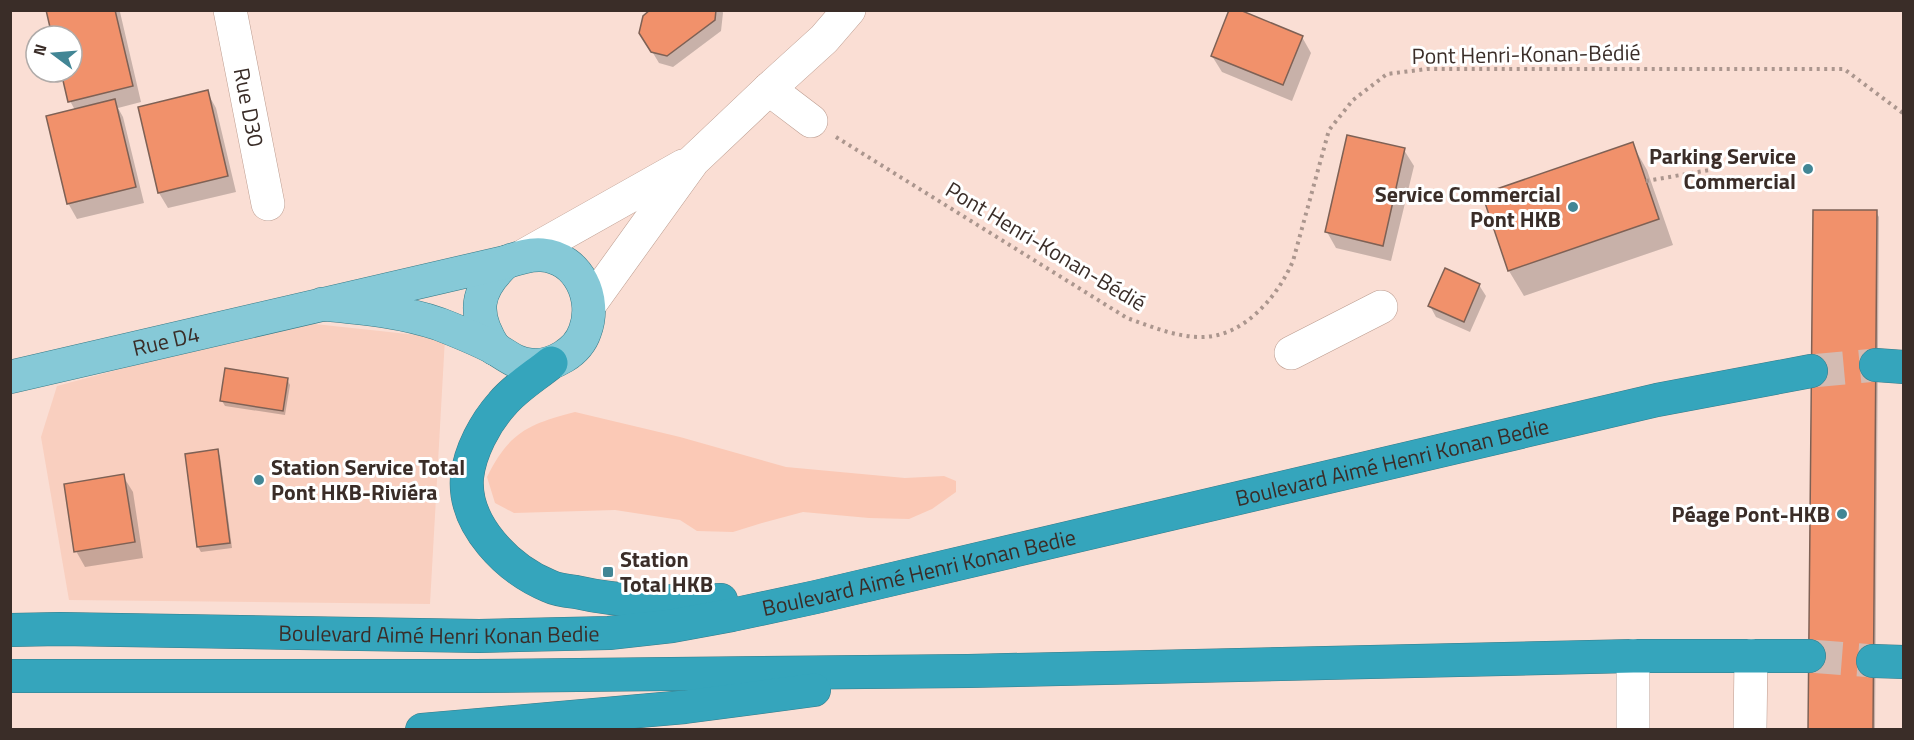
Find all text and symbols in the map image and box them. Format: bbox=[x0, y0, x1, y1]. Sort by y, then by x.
north arrow bbox=[24, 24, 84, 84]
street label: Pont Henri-Konan-Bédié bbox=[1411, 35, 1641, 73]
text: N bbox=[27, 41, 53, 59]
street label: Rue D30 bbox=[225, 65, 273, 150]
place label: Parking Service Commercial bbox=[1649, 139, 1796, 198]
marker: Parking Service Commercial bbox=[1801, 162, 1815, 176]
street label: Pont Henri-Konan-Bédié bbox=[939, 172, 1153, 320]
place label: Service Commercial Pont HKB bbox=[1375, 177, 1561, 236]
marker: Service Commercial Pont HKB bbox=[1566, 200, 1580, 214]
street label: Rue D4 bbox=[129, 317, 203, 365]
street label: Boulevard Aimé Henri Konan Bedie bbox=[1232, 409, 1552, 515]
place label: Station Service Total Pont HKB-Riviéra bbox=[271, 450, 465, 509]
marker: Station Service Total Pont HKB-Riviéra bbox=[252, 473, 266, 487]
place label: Péage Pont-HKB bbox=[1672, 497, 1830, 531]
marker: Péage Pont-HKB bbox=[1835, 507, 1849, 521]
street label: Boulevard Aimé Henri Konan Bedie bbox=[759, 520, 1079, 625]
place label: Station Total HKB bbox=[620, 542, 713, 601]
marker: Station Total HKB bbox=[601, 565, 615, 579]
street label: Boulevard Aimé Henri Konan Bedie bbox=[278, 616, 600, 653]

